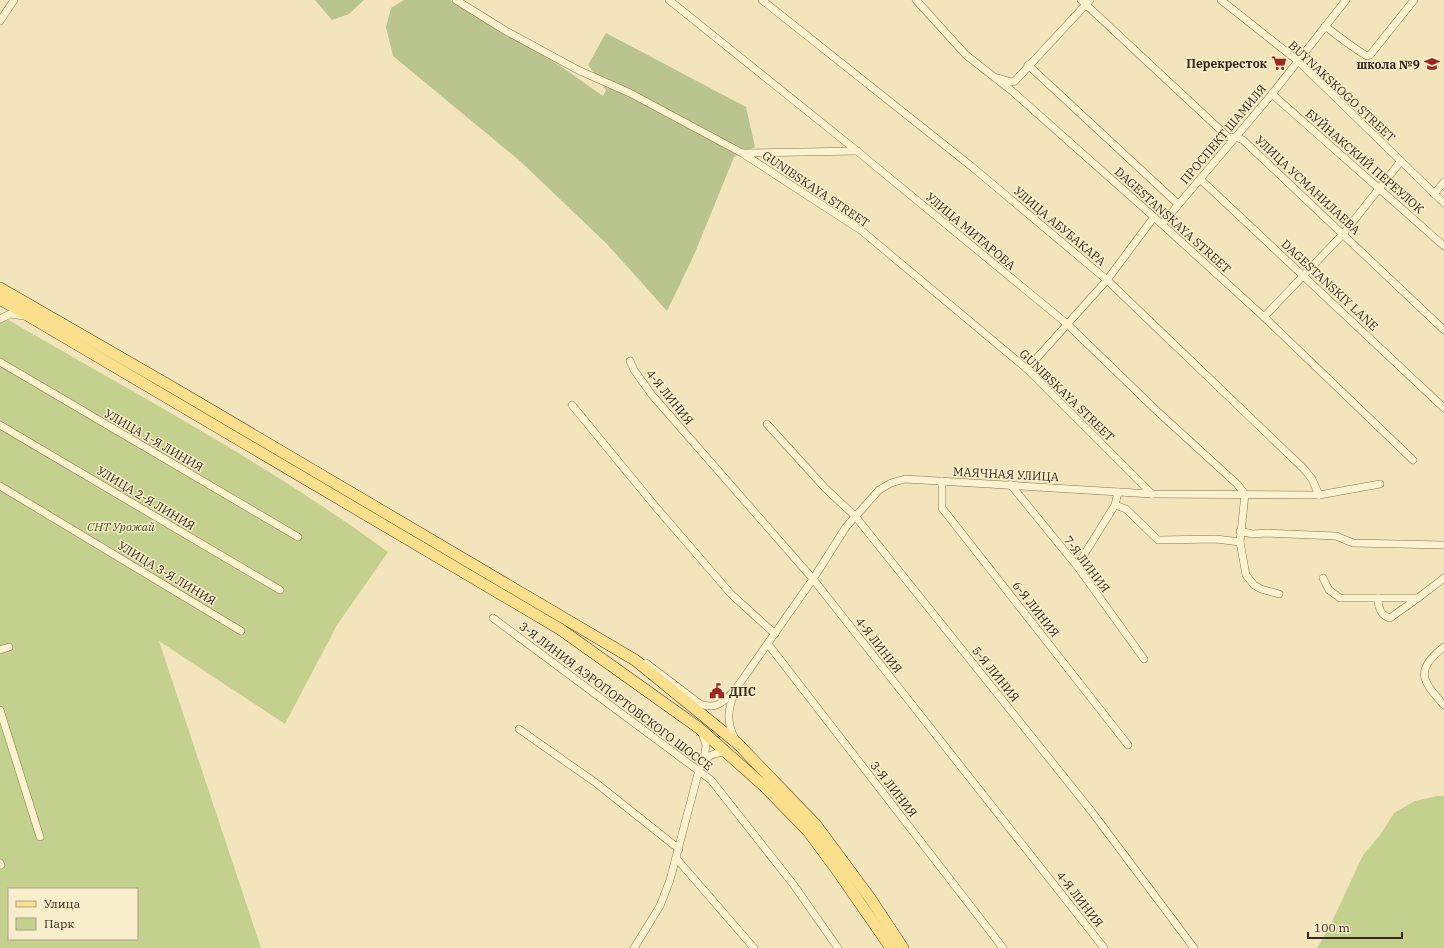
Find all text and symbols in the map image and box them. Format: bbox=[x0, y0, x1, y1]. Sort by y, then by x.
street label: BUYNAKSKOGO STREET bbox=[1285, 38, 1399, 145]
supermarket icon: Перекресток bbox=[1270, 54, 1288, 72]
school or university icon: школа №9 bbox=[1423, 55, 1441, 73]
place label: Перекресток bbox=[1186, 56, 1268, 71]
place label: школа №9 bbox=[1356, 57, 1420, 72]
street label: ПРОСПЕКТ ШАМИЛЯ bbox=[1177, 81, 1269, 187]
street label: БУЙНАКСКИЙ ПЕРЕУЛОК bbox=[1303, 106, 1428, 217]
street label: УЛИЦА УСМАНИЛАЕВА bbox=[1253, 133, 1364, 238]
street label: GUNIBSKAYA STREET bbox=[760, 148, 873, 231]
street label: DAGESTANSKAYA STREET bbox=[1112, 164, 1234, 276]
street label: УЛИЦА АБУБАКАРА bbox=[1011, 183, 1110, 269]
street label: УЛИЦА МИТАРОВА bbox=[923, 189, 1019, 273]
street label: DAGESTANSKIY LANE bbox=[1279, 236, 1381, 334]
street label: GUNIBSKAYA STREET bbox=[1016, 346, 1118, 444]
street label: 4-Я ЛИНИЯ bbox=[643, 366, 697, 428]
street label: УЛИЦА 1-Я ЛИНИЯ bbox=[102, 406, 206, 474]
street label: УЛИЦА 2-Я ЛИНИЯ bbox=[94, 463, 198, 533]
street label: МАЯЧНАЯ УЛИЦА bbox=[953, 464, 1060, 484]
park label: СНТ Урожай bbox=[87, 519, 155, 534]
street label: 7-Я ЛИНИЯ bbox=[1061, 533, 1113, 595]
street label: УЛИЦА 3-Я ЛИНИЯ bbox=[115, 538, 219, 608]
street label: 6-Я ЛИНИЯ bbox=[1009, 578, 1063, 640]
street label: 4-Я ЛИНИЯ bbox=[852, 614, 906, 676]
street label: 3-Я ЛИНИЯ АЭРОПОРТОВСКОГО ШОССЕ bbox=[516, 618, 716, 774]
street label: 5-Я ЛИНИЯ bbox=[969, 643, 1023, 705]
public building icon: ДПС bbox=[708, 682, 726, 700]
place label: ДПС bbox=[729, 684, 756, 699]
street label: 3-Я ЛИНИЯ bbox=[867, 758, 921, 820]
street label: 4-Я ЛИНИЯ bbox=[1053, 868, 1107, 930]
legend bbox=[8, 888, 138, 940]
text: Улица bbox=[44, 896, 81, 911]
scale bar bbox=[1308, 914, 1402, 940]
text: Парк bbox=[44, 916, 74, 931]
text: 100 m bbox=[1314, 920, 1350, 935]

